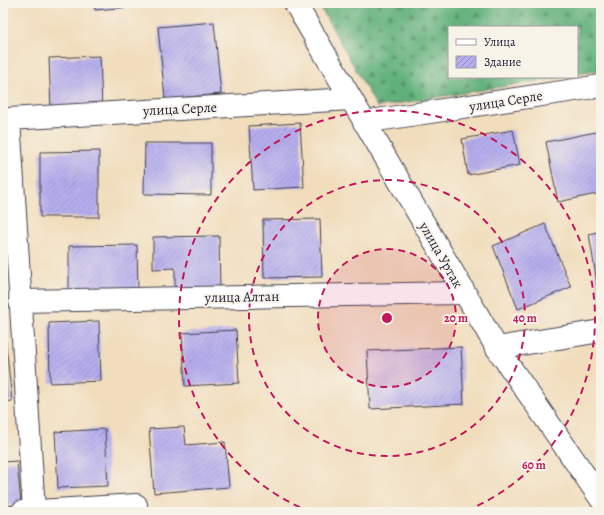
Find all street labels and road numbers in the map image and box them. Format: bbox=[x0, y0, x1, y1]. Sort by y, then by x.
street label: улица Серле bbox=[467, 86, 544, 116]
street label: улица Серле bbox=[142, 98, 217, 120]
street label: улица Уртак bbox=[414, 218, 468, 292]
street label: улица Алтан bbox=[204, 287, 279, 307]

